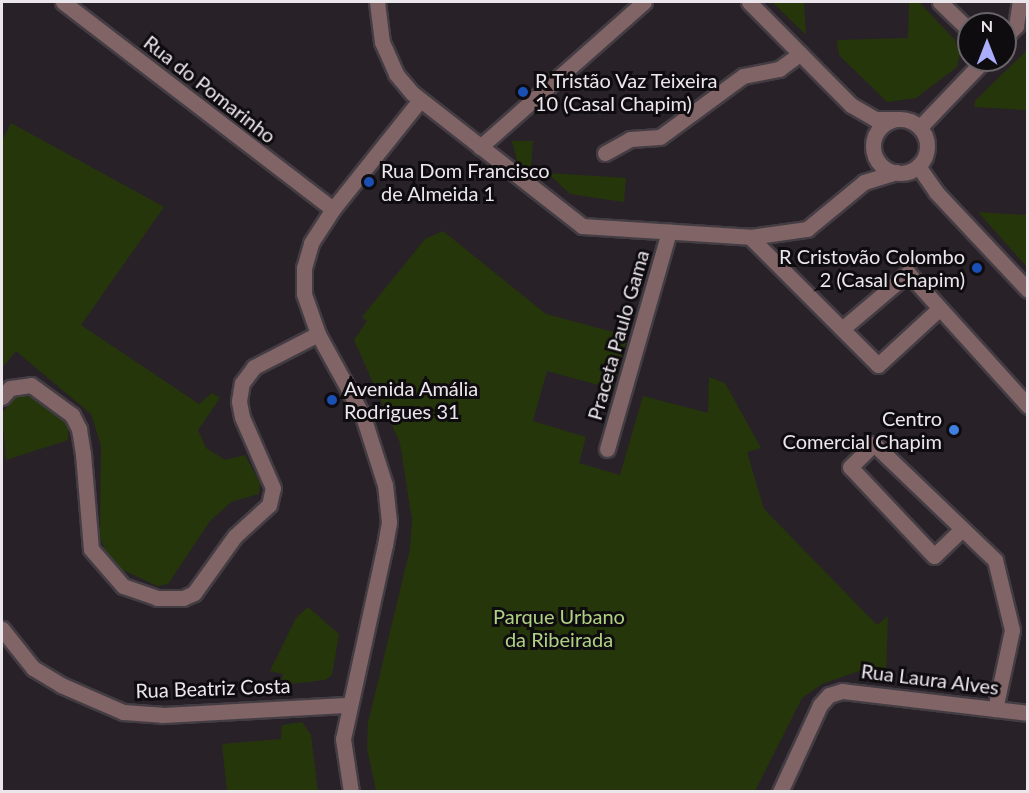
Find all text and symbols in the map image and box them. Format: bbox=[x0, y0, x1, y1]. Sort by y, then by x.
north arrow bbox=[957, 12, 1017, 72]
text: N bbox=[981, 16, 993, 35]
street label: Rua do Pomarinho bbox=[139, 30, 281, 148]
place label: R Tristão Vaz Teixeira 10 (Casal Chapim) bbox=[535, 68, 719, 115]
marker: R Tristão Vaz Teixeira 10 (Casal Chapim) bbox=[516, 85, 530, 99]
place label: Rua Dom Francisco de Almeida 1 bbox=[381, 158, 550, 205]
marker: Rua Dom Francisco de Almeida 1 bbox=[362, 175, 376, 189]
place label: R Cristovão Colombo 2 (Casal Chapim) bbox=[779, 244, 965, 291]
street label: Praceta Paulo Gama bbox=[582, 247, 654, 423]
marker: R Cristovão Colombo 2 (Casal Chapim) bbox=[970, 261, 984, 275]
place label: Avenida Amália Rodrigues 31 bbox=[344, 376, 479, 423]
marker: Avenida Amália Rodrigues 31 bbox=[325, 393, 339, 407]
place label: Centro Comercial Chapim bbox=[783, 406, 942, 453]
marker: Centro Comercial Chapim bbox=[947, 423, 961, 437]
park label: Parque Urbano da Ribeirada bbox=[493, 604, 625, 651]
street label: Rua Laura Alves bbox=[859, 659, 1001, 699]
street label: Rua Beatriz Costa bbox=[135, 673, 291, 703]

